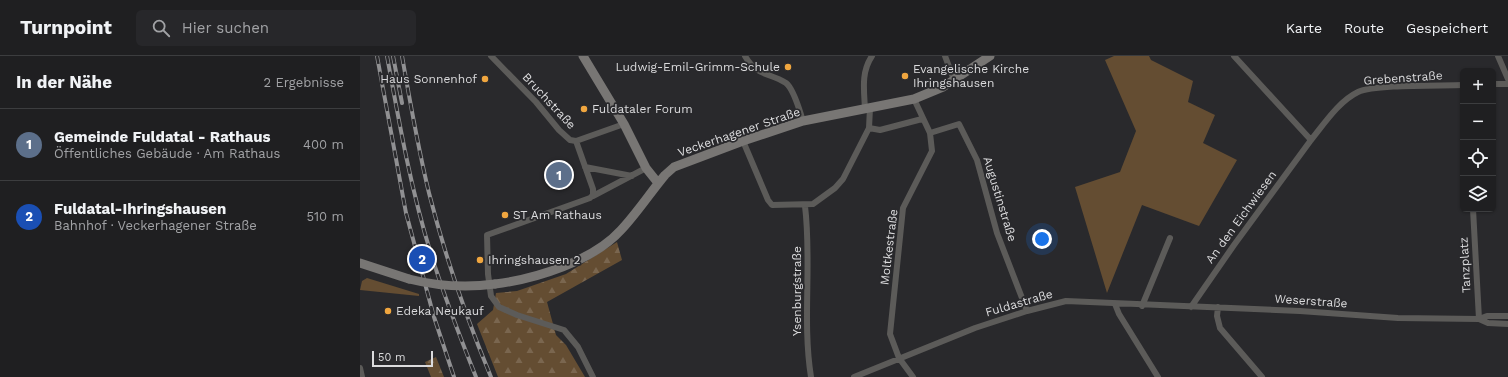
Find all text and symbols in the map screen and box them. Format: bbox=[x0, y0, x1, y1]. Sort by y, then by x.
search box bbox=[136, 10, 416, 46]
text: Turnpoint bbox=[20, 16, 112, 39]
icon: search bbox=[150, 17, 172, 39]
text: Hier suchen bbox=[182, 19, 269, 37]
text: Karte bbox=[1286, 20, 1322, 36]
text: Route bbox=[1344, 20, 1384, 36]
text: Gespeichert bbox=[1406, 20, 1488, 36]
place label: Ludwig-Emil-Grimm-Schule bbox=[615, 60, 780, 74]
marker: Ludwig-Emil-Grimm-Schule bbox=[783, 62, 793, 72]
place label: Evangelische Kirche Ihringshausen bbox=[913, 62, 1029, 90]
street label: Grebenstraße bbox=[1363, 68, 1443, 88]
map controls bbox=[1460, 68, 1496, 212]
button: + bbox=[1460, 68, 1496, 104]
street label: Bruchstraße bbox=[519, 70, 579, 132]
marker: Evangelische Kirche Ihringshausen bbox=[900, 71, 910, 81]
text: In der Nähe bbox=[16, 72, 112, 92]
place label: Haus Sonnenhof bbox=[380, 72, 477, 86]
marker: Haus Sonnenhof bbox=[480, 74, 490, 84]
text: 2 Ergebnisse bbox=[263, 75, 344, 90]
place label: Fuldataler Forum bbox=[592, 102, 693, 116]
marker: Fuldataler Forum bbox=[579, 104, 589, 114]
street label: Veckerhagener Straße bbox=[676, 104, 802, 160]
button: − bbox=[1460, 104, 1496, 140]
text: Gemeinde Fuldatal - Rathaus bbox=[54, 128, 271, 146]
text: 1 bbox=[26, 137, 32, 152]
text: 400 m bbox=[303, 137, 344, 152]
button: locate bbox=[1460, 140, 1496, 176]
text: Öffentliches Gebäude · Am Rathaus bbox=[54, 146, 280, 161]
street label: Augustinstraße bbox=[980, 155, 1020, 243]
pin: 1 bbox=[546, 160, 572, 190]
street label: An den Eichwiesen bbox=[1203, 168, 1279, 266]
button: layers bbox=[1460, 176, 1496, 212]
text: Fuldatal-Ihringshausen bbox=[54, 200, 226, 218]
place label: ST Am Rathaus bbox=[513, 208, 602, 222]
street label: Moltkestraße bbox=[877, 208, 901, 286]
text: 2 bbox=[25, 209, 33, 224]
text: 510 m bbox=[306, 209, 344, 224]
marker: ST Am Rathaus bbox=[500, 210, 510, 220]
text: Bahnhof · Veckerhagener Straße bbox=[54, 218, 257, 233]
your location bbox=[1032, 229, 1052, 249]
street label: Tanzplatz bbox=[1457, 237, 1473, 293]
pin: 2 bbox=[409, 244, 435, 274]
street label: Ysenburgstraße bbox=[790, 246, 804, 336]
place label: Ihringshausen 2 bbox=[488, 253, 581, 267]
marker: Ihringshausen 2 bbox=[475, 255, 485, 265]
street label: Fuldastraße bbox=[984, 287, 1054, 319]
street label: Weserstraße bbox=[1274, 291, 1348, 311]
place label: Edeka Neukauf bbox=[396, 304, 484, 318]
marker: Edeka Neukauf bbox=[383, 306, 393, 316]
scale bar bbox=[372, 349, 433, 368]
text: 50 m bbox=[378, 351, 405, 364]

